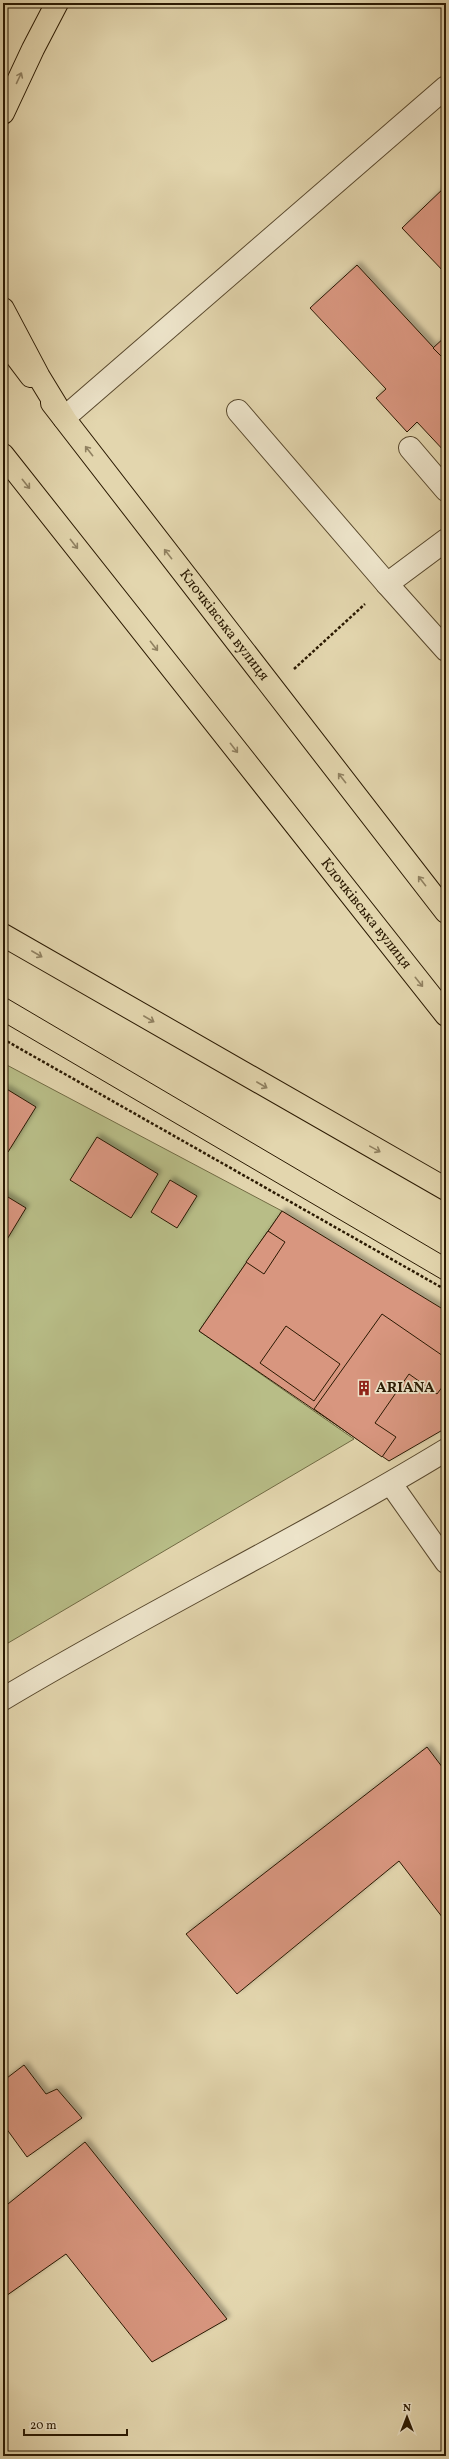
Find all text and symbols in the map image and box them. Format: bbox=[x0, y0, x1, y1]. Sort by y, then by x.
one-way arrow bbox=[16, 72, 23, 84]
one-way arrow bbox=[85, 445, 93, 456]
one-way arrow bbox=[22, 479, 31, 490]
one-way arrow bbox=[69, 538, 78, 549]
one-way arrow bbox=[164, 548, 173, 559]
street label: Клочківська вулиця bbox=[174, 565, 274, 686]
one-way arrow bbox=[150, 640, 158, 651]
one-way arrow bbox=[230, 743, 239, 754]
one-way arrow bbox=[338, 773, 347, 784]
street label: Клочківська вулиця bbox=[315, 854, 417, 974]
one-way arrow bbox=[418, 876, 426, 887]
one-way arrow bbox=[31, 951, 43, 959]
one-way arrow bbox=[415, 976, 424, 987]
one-way arrow bbox=[143, 1016, 155, 1024]
one-way arrow bbox=[256, 1081, 268, 1089]
one-way arrow bbox=[369, 1145, 381, 1153]
place label: ARIANA bbox=[376, 1378, 435, 1399]
building icon: ARIANA bbox=[355, 1379, 373, 1397]
north arrow bbox=[387, 2397, 427, 2437]
text: N bbox=[403, 2401, 411, 2416]
scale bar bbox=[24, 2411, 127, 2437]
text: 20 m bbox=[30, 2418, 57, 2434]

